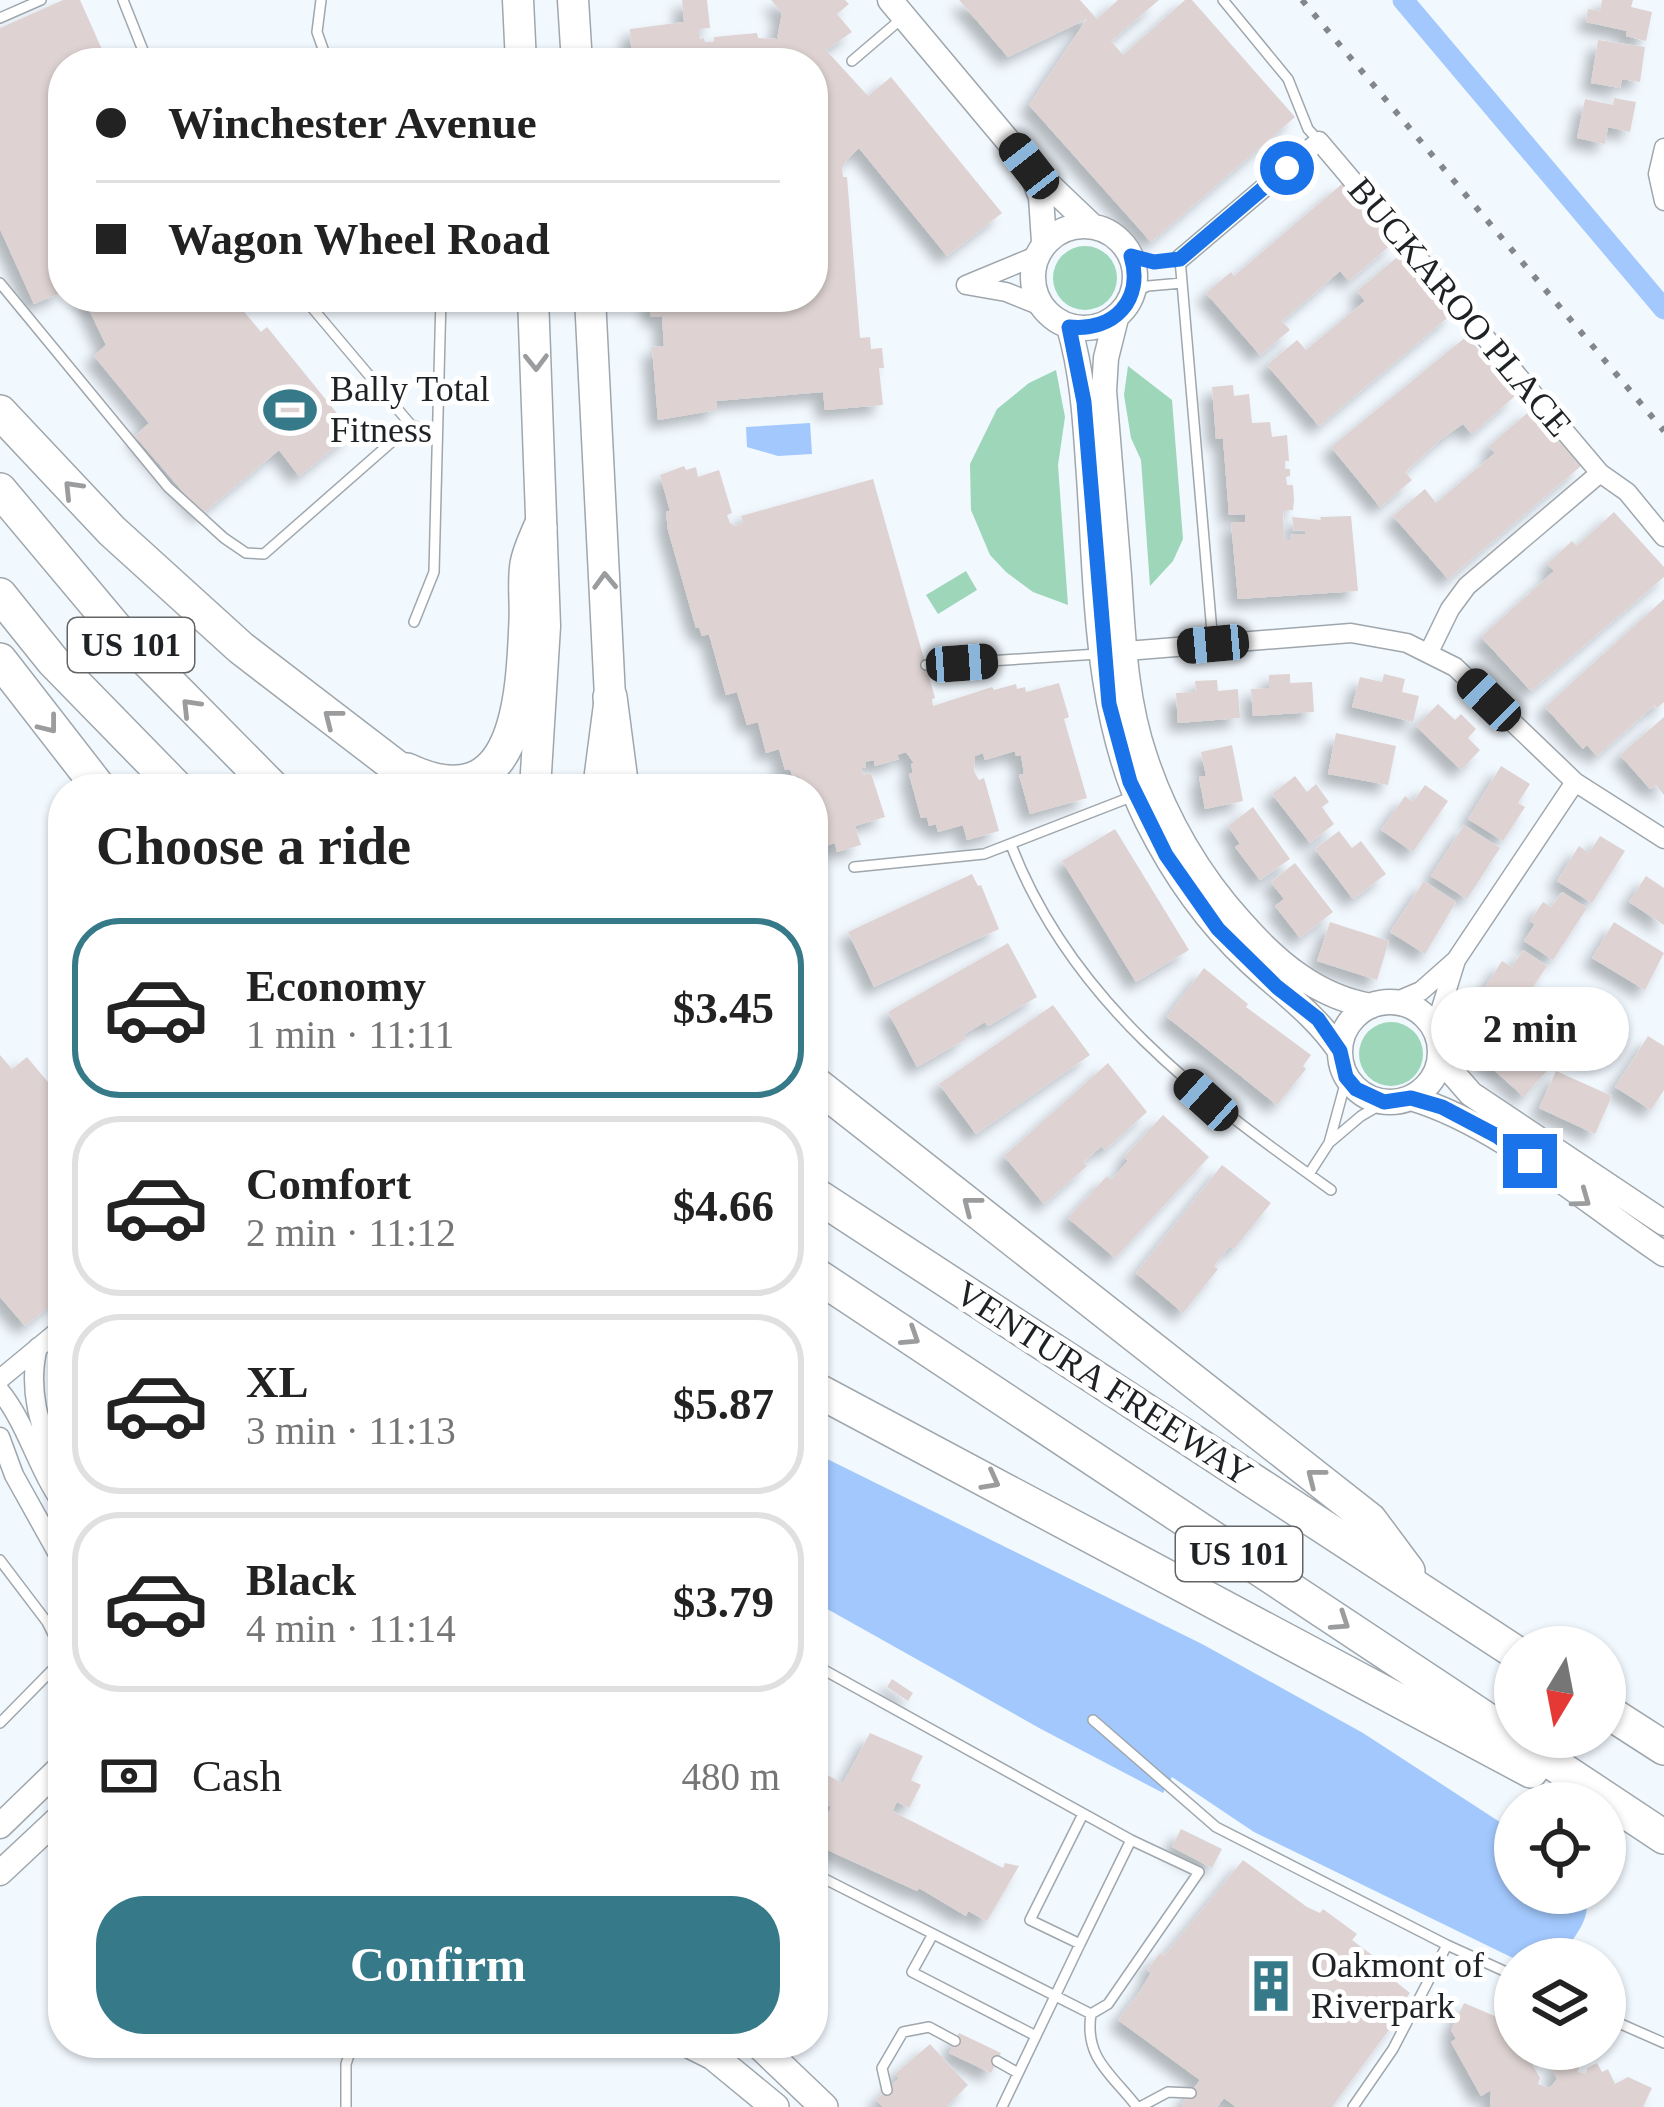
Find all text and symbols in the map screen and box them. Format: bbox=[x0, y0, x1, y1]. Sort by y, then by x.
text: Winchester Avenue bbox=[168, 98, 537, 148]
car bbox=[993, 127, 1065, 205]
route start bbox=[1260, 141, 1314, 195]
street label: BUCKAROO PLACE bbox=[1340, 170, 1580, 444]
text: Wagon Wheel Road bbox=[168, 214, 550, 264]
one-way arrow bbox=[522, 353, 548, 372]
place label: Bally Total Fitness bbox=[330, 369, 490, 450]
sports icon: Bally Total Fitness bbox=[261, 381, 319, 439]
one-way arrow bbox=[64, 481, 86, 502]
one-way arrow bbox=[592, 571, 618, 590]
road number: US 101 bbox=[68, 618, 194, 672]
car bbox=[1176, 623, 1250, 665]
car bbox=[925, 643, 999, 683]
car bbox=[1451, 662, 1527, 738]
one-way arrow bbox=[183, 699, 205, 721]
one-way arrow bbox=[323, 711, 345, 732]
one-way arrow bbox=[35, 712, 56, 734]
text: Choose a ride bbox=[96, 816, 411, 876]
icon: car bbox=[102, 954, 210, 1062]
text: Economy bbox=[246, 961, 426, 1011]
text: $3.45 bbox=[673, 983, 774, 1033]
callout: 2 min bbox=[1431, 987, 1629, 1071]
text: 2 min bbox=[1483, 1007, 1577, 1050]
text: 1 min · 11:11 bbox=[246, 1013, 454, 1056]
car bbox=[1167, 1063, 1245, 1137]
route end bbox=[1503, 1134, 1557, 1188]
icon: car bbox=[102, 1152, 210, 1260]
text: Comfort bbox=[246, 1159, 411, 1209]
text: $4.66 bbox=[673, 1181, 774, 1231]
one-way arrow bbox=[1569, 1185, 1591, 1207]
one-way arrow bbox=[963, 1198, 985, 1219]
text: 2 min · 11:12 bbox=[246, 1211, 456, 1254]
street label: VENTURA FREEWAY bbox=[948, 1272, 1260, 1494]
one-way arrow bbox=[898, 1323, 920, 1346]
icon: car bbox=[102, 1350, 210, 1458]
text: XL bbox=[246, 1357, 309, 1407]
text: $5.87 bbox=[673, 1379, 774, 1429]
text: 3 min · 11:13 bbox=[246, 1409, 456, 1452]
one-way arrow bbox=[979, 1467, 1000, 1490]
one-way arrow bbox=[1306, 1470, 1328, 1491]
road number: US 101 bbox=[1176, 1527, 1302, 1581]
icon: car bbox=[102, 1548, 210, 1656]
text: Black bbox=[246, 1555, 356, 1605]
text: $3.79 bbox=[673, 1577, 774, 1627]
text: 4 min · 11:14 bbox=[246, 1607, 456, 1650]
one-way arrow bbox=[1328, 1607, 1350, 1629]
north arrow bbox=[1494, 1626, 1626, 1758]
map controls bbox=[1494, 1626, 1626, 2070]
icon: cash bbox=[96, 1743, 162, 1809]
text: Cash bbox=[192, 1751, 282, 1801]
text: 480 m bbox=[681, 1755, 780, 1798]
button: locate bbox=[1494, 1782, 1626, 1914]
button: Confirm bbox=[96, 1896, 780, 2034]
button: layers bbox=[1494, 1938, 1626, 2070]
place label: Oakmont of Riverpark bbox=[1311, 1945, 1484, 2026]
building icon: Oakmont of Riverpark bbox=[1242, 1957, 1300, 2015]

